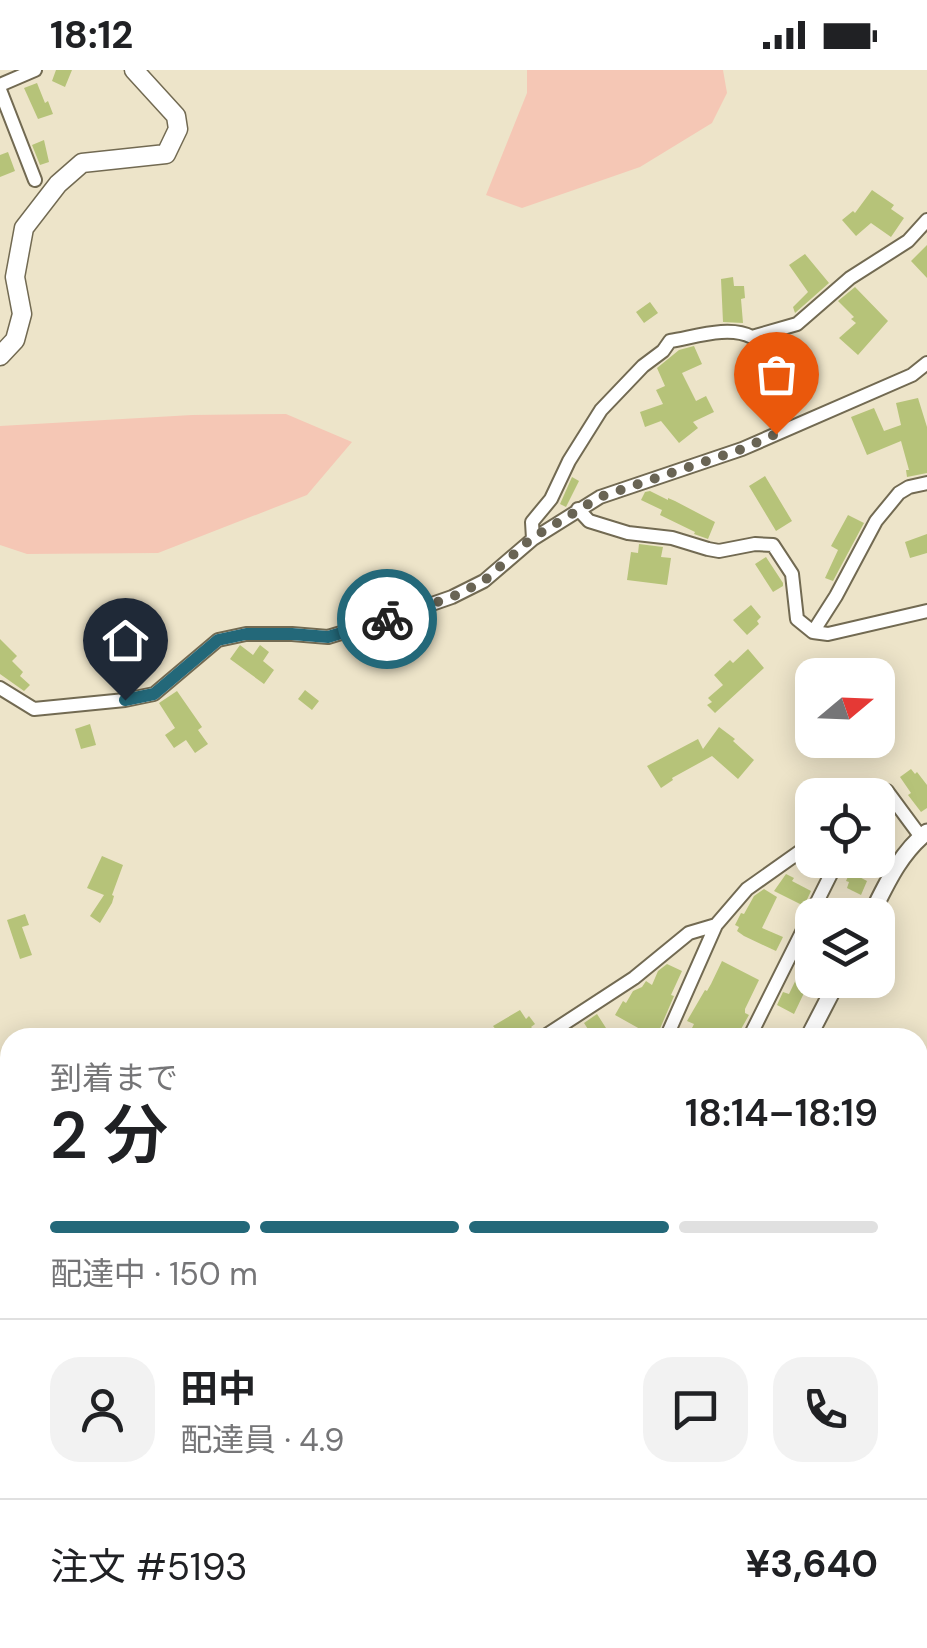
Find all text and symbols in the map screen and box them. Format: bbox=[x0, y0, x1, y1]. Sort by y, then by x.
text: 18:12 bbox=[50, 10, 133, 60]
pin bbox=[734, 332, 819, 435]
icon: bag bbox=[749, 347, 804, 402]
courier bbox=[337, 569, 437, 669]
icon: bike bbox=[360, 592, 415, 647]
pin bbox=[83, 598, 168, 701]
icon: home bbox=[98, 613, 153, 668]
north arrow bbox=[795, 658, 895, 758]
map controls bbox=[795, 658, 895, 998]
button: locate bbox=[795, 778, 895, 878]
button: layers bbox=[795, 898, 895, 998]
text: 到着まで bbox=[50, 1057, 178, 1099]
text: 18:14–18:19 bbox=[685, 1088, 878, 1138]
text: 2 分 bbox=[50, 1094, 168, 1178]
text: 配達中 · 150 m bbox=[50, 1253, 258, 1295]
button: person bbox=[50, 1357, 155, 1462]
button: chat bbox=[643, 1357, 748, 1462]
button: phone bbox=[773, 1357, 878, 1462]
text: 田中 bbox=[180, 1364, 256, 1414]
text: 配達員 · 4.9 bbox=[180, 1419, 344, 1461]
text: ¥3,640 bbox=[745, 1539, 878, 1589]
text: 注文 #5193 bbox=[50, 1542, 247, 1592]

